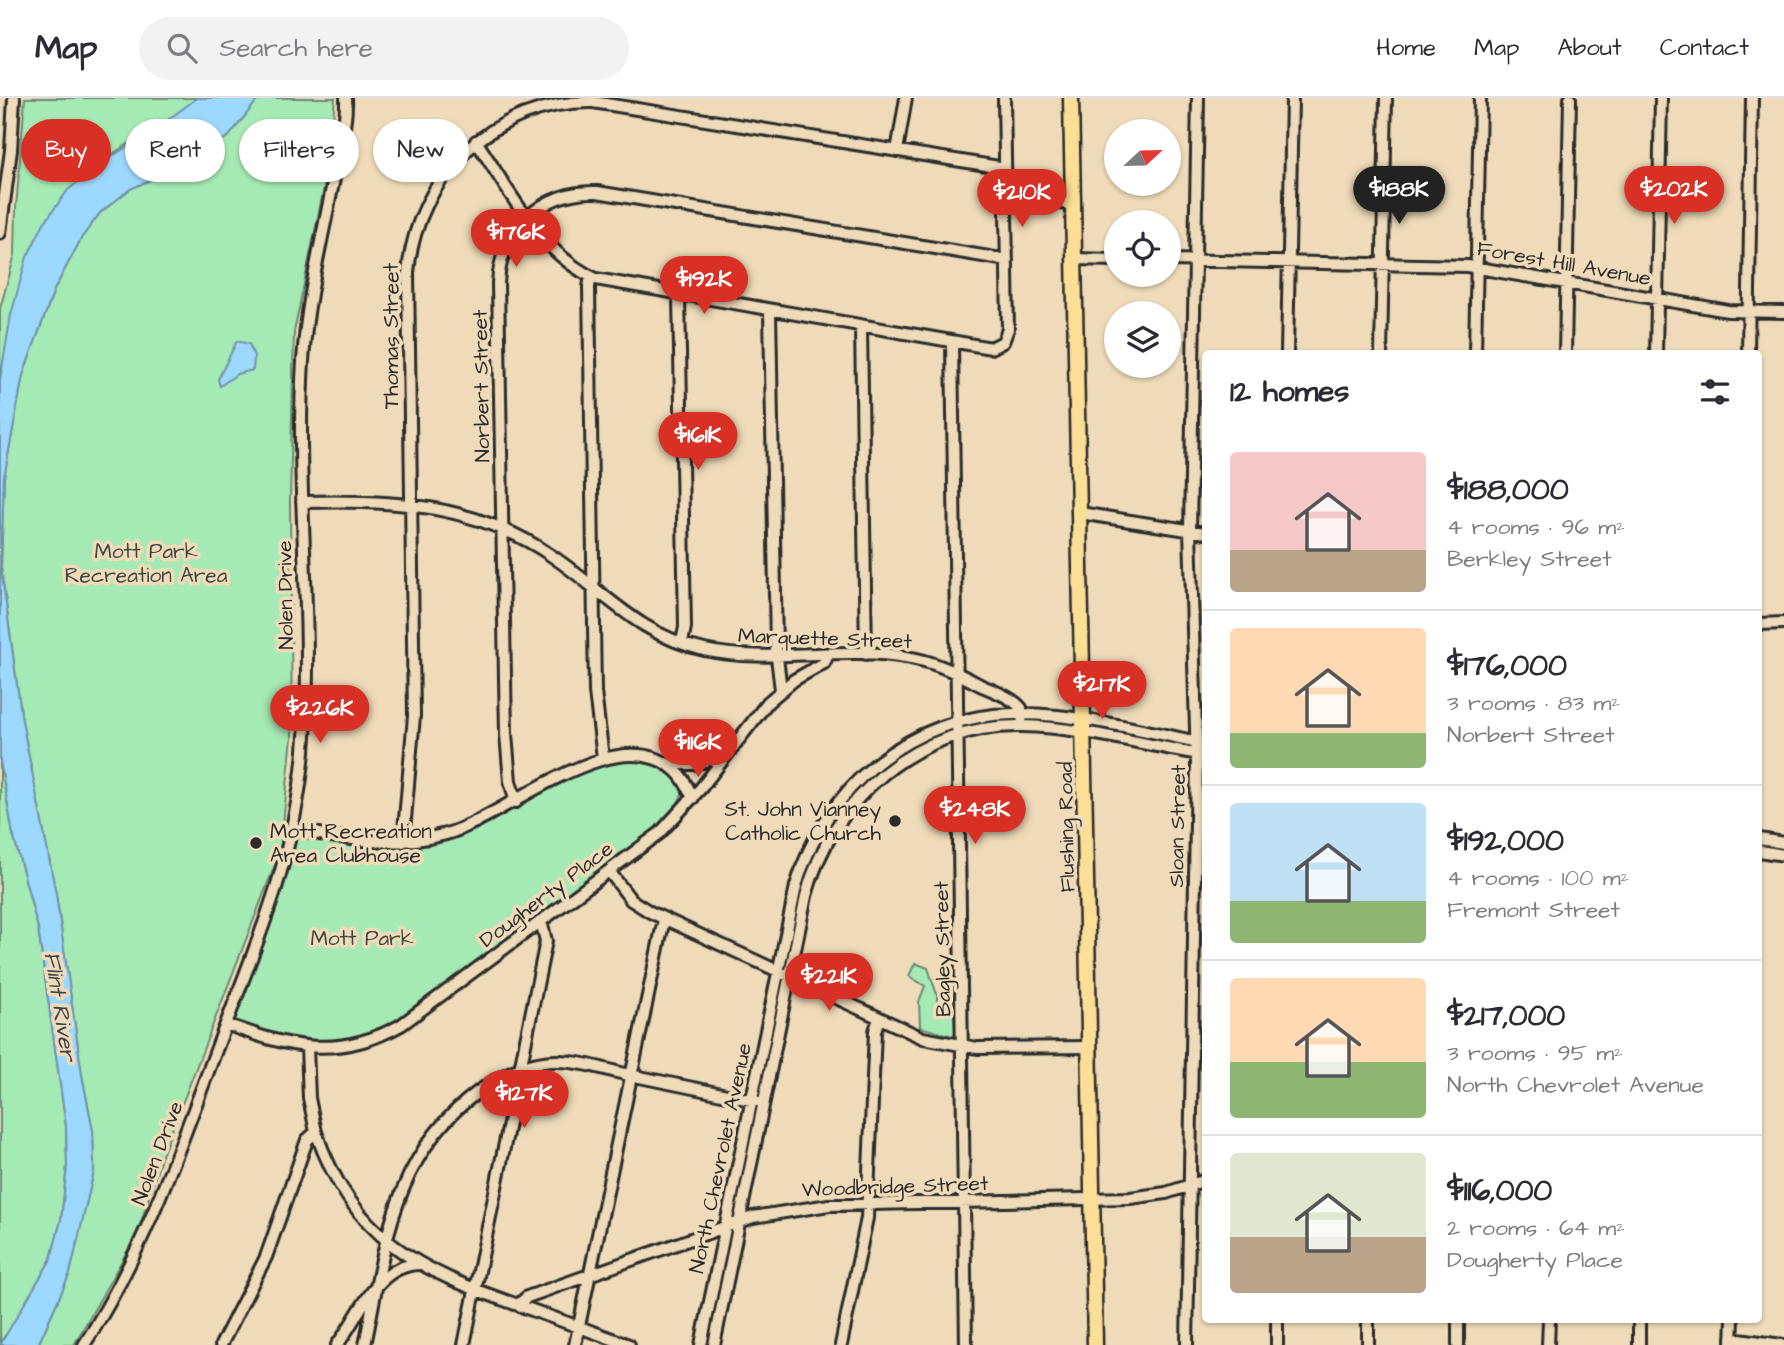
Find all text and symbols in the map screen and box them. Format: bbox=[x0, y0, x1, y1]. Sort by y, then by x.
search box bbox=[139, 17, 629, 80]
text: Map bbox=[35, 25, 97, 71]
icon: search bbox=[163, 29, 201, 67]
text: Search here bbox=[219, 30, 373, 66]
text: Home bbox=[1376, 31, 1436, 65]
text: Map bbox=[1474, 31, 1519, 65]
text: About bbox=[1557, 31, 1622, 65]
text: Contact bbox=[1660, 31, 1749, 65]
chip: Buy bbox=[21, 119, 111, 182]
chip: Rent bbox=[125, 119, 225, 182]
chip: Filters bbox=[239, 119, 359, 182]
chip: New bbox=[373, 119, 469, 182]
north arrow bbox=[1104, 119, 1181, 196]
map controls bbox=[1104, 119, 1181, 378]
pin: $188K bbox=[1350, 166, 1448, 226]
pin: $202K bbox=[1625, 166, 1723, 226]
pin: $210K bbox=[973, 170, 1071, 229]
text: $188K bbox=[1369, 173, 1429, 205]
text: $202K bbox=[1640, 173, 1708, 205]
text: $210K bbox=[993, 176, 1051, 208]
pin: $176K bbox=[467, 209, 565, 269]
button: locate bbox=[1104, 210, 1181, 287]
text: $176K bbox=[487, 216, 545, 248]
street label: Forest Hill Avenue bbox=[1475, 234, 1653, 293]
pin: $192K bbox=[655, 256, 753, 316]
street label: Thomas Street bbox=[377, 262, 406, 409]
text: $192K bbox=[676, 263, 732, 295]
button: layers bbox=[1104, 301, 1181, 378]
street label: Norbert Street bbox=[466, 309, 497, 463]
text: 12 homes bbox=[1230, 371, 1349, 413]
icon: filters bbox=[1696, 373, 1734, 411]
pin: $161K bbox=[649, 412, 747, 472]
text: $161K bbox=[674, 419, 722, 451]
text: $188,000 bbox=[1447, 469, 1569, 511]
icon: home bbox=[1286, 480, 1370, 564]
text: 4 rooms · 96 m² bbox=[1447, 511, 1625, 543]
park label: Mott Park Recreation Area bbox=[65, 537, 228, 590]
street label: Nolen Drive bbox=[270, 540, 301, 650]
text: Berkley Street bbox=[1447, 543, 1611, 575]
street label: Marquette Street bbox=[738, 621, 913, 656]
text: $176,000 bbox=[1447, 645, 1567, 687]
icon: home bbox=[1286, 656, 1370, 740]
pin: $217K bbox=[1053, 662, 1151, 721]
text: $217K bbox=[1074, 668, 1130, 700]
pin: $226K bbox=[271, 686, 369, 745]
text: 3 rooms · 83 m² bbox=[1447, 687, 1620, 719]
text: $226K bbox=[286, 692, 354, 724]
text: Norbert Street bbox=[1447, 719, 1615, 751]
pin: $116K bbox=[649, 720, 747, 779]
text: $116K bbox=[674, 726, 722, 758]
street label: Flushing Road bbox=[1051, 761, 1084, 893]
street label: Sloan Street bbox=[1162, 764, 1193, 888]
pin: $248K bbox=[926, 786, 1024, 846]
text: $248K bbox=[940, 793, 1010, 825]
place label: St. John Vianney Catholic Church bbox=[725, 795, 882, 848]
marker: St. John Vianney Catholic Church bbox=[887, 813, 903, 829]
place label: Mott Recreation Area Clubhouse bbox=[270, 817, 432, 870]
text: $192,000 bbox=[1447, 820, 1564, 862]
icon: home bbox=[1286, 831, 1370, 915]
street label: Dougherty Place bbox=[473, 834, 620, 956]
marker: Mott Recreation Area Clubhouse bbox=[248, 835, 264, 851]
text: 4 rooms · 100 m² bbox=[1447, 862, 1629, 894]
street label: Bagley Street bbox=[927, 880, 960, 1017]
text: Fremont Street bbox=[1447, 894, 1620, 926]
park label: Mott Park bbox=[310, 924, 414, 953]
water label: Flint River bbox=[36, 949, 85, 1065]
pin: $221K bbox=[780, 954, 878, 1013]
text: $221K bbox=[801, 960, 857, 992]
text: $217,000 bbox=[1447, 995, 1565, 1037]
icon: home bbox=[1286, 1006, 1370, 1090]
text: 3 rooms · 95 m² bbox=[1447, 1037, 1623, 1069]
street label: North Chevrolet Avenue bbox=[682, 1040, 759, 1276]
text: North Chevrolet Avenue bbox=[1447, 1069, 1704, 1101]
pin: $127K bbox=[475, 1070, 573, 1130]
text: $127K bbox=[496, 1077, 552, 1109]
street label: Nolen Drive bbox=[124, 1097, 191, 1209]
street label: Woodbridge Street bbox=[801, 1169, 989, 1206]
text: $116,000 bbox=[1447, 1170, 1552, 1212]
icon: home bbox=[1286, 1181, 1370, 1265]
text: 2 rooms · 64 m² bbox=[1447, 1212, 1625, 1244]
text: Dougherty Place bbox=[1447, 1244, 1623, 1276]

